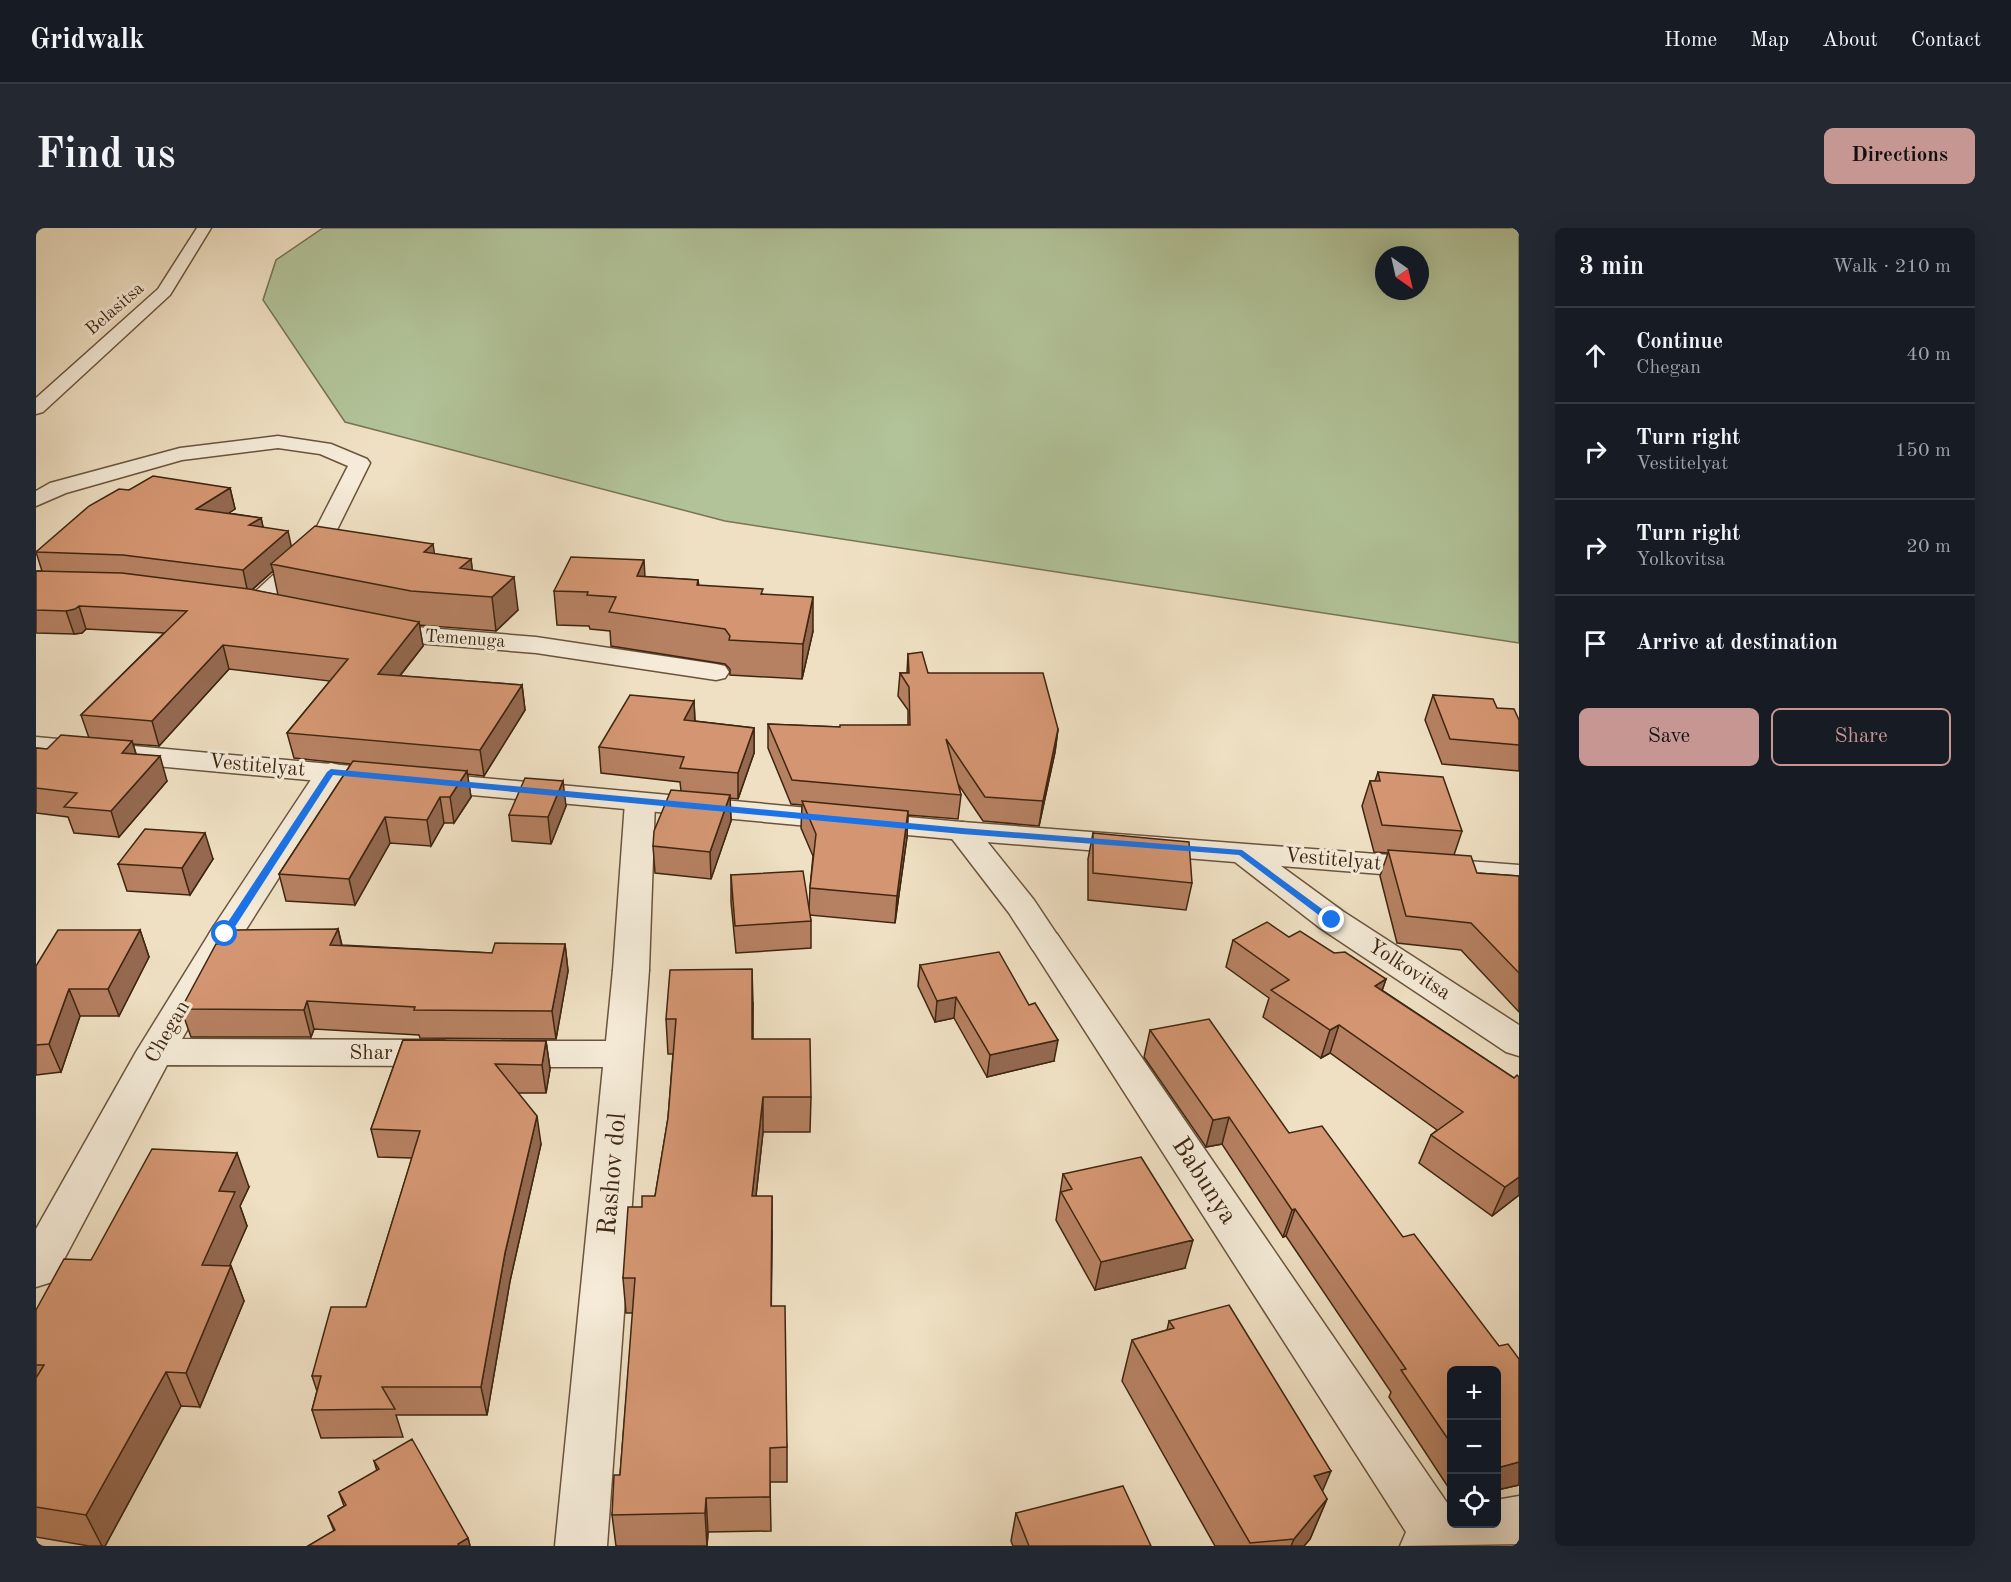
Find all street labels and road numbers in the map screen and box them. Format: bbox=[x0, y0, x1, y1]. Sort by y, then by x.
street label: Belasitsa bbox=[83, 279, 147, 339]
street label: Temenuga bbox=[424, 627, 506, 651]
street label: Vestitelyat bbox=[208, 751, 306, 781]
street label: Vestitelyat bbox=[1284, 845, 1382, 875]
street label: Yolkovitsa bbox=[1364, 936, 1454, 1004]
street label: Chegan bbox=[142, 997, 194, 1067]
street label: Shar bbox=[349, 1043, 393, 1064]
street label: Rashov dol bbox=[595, 1111, 631, 1237]
street label: Babunya bbox=[1166, 1133, 1242, 1229]

